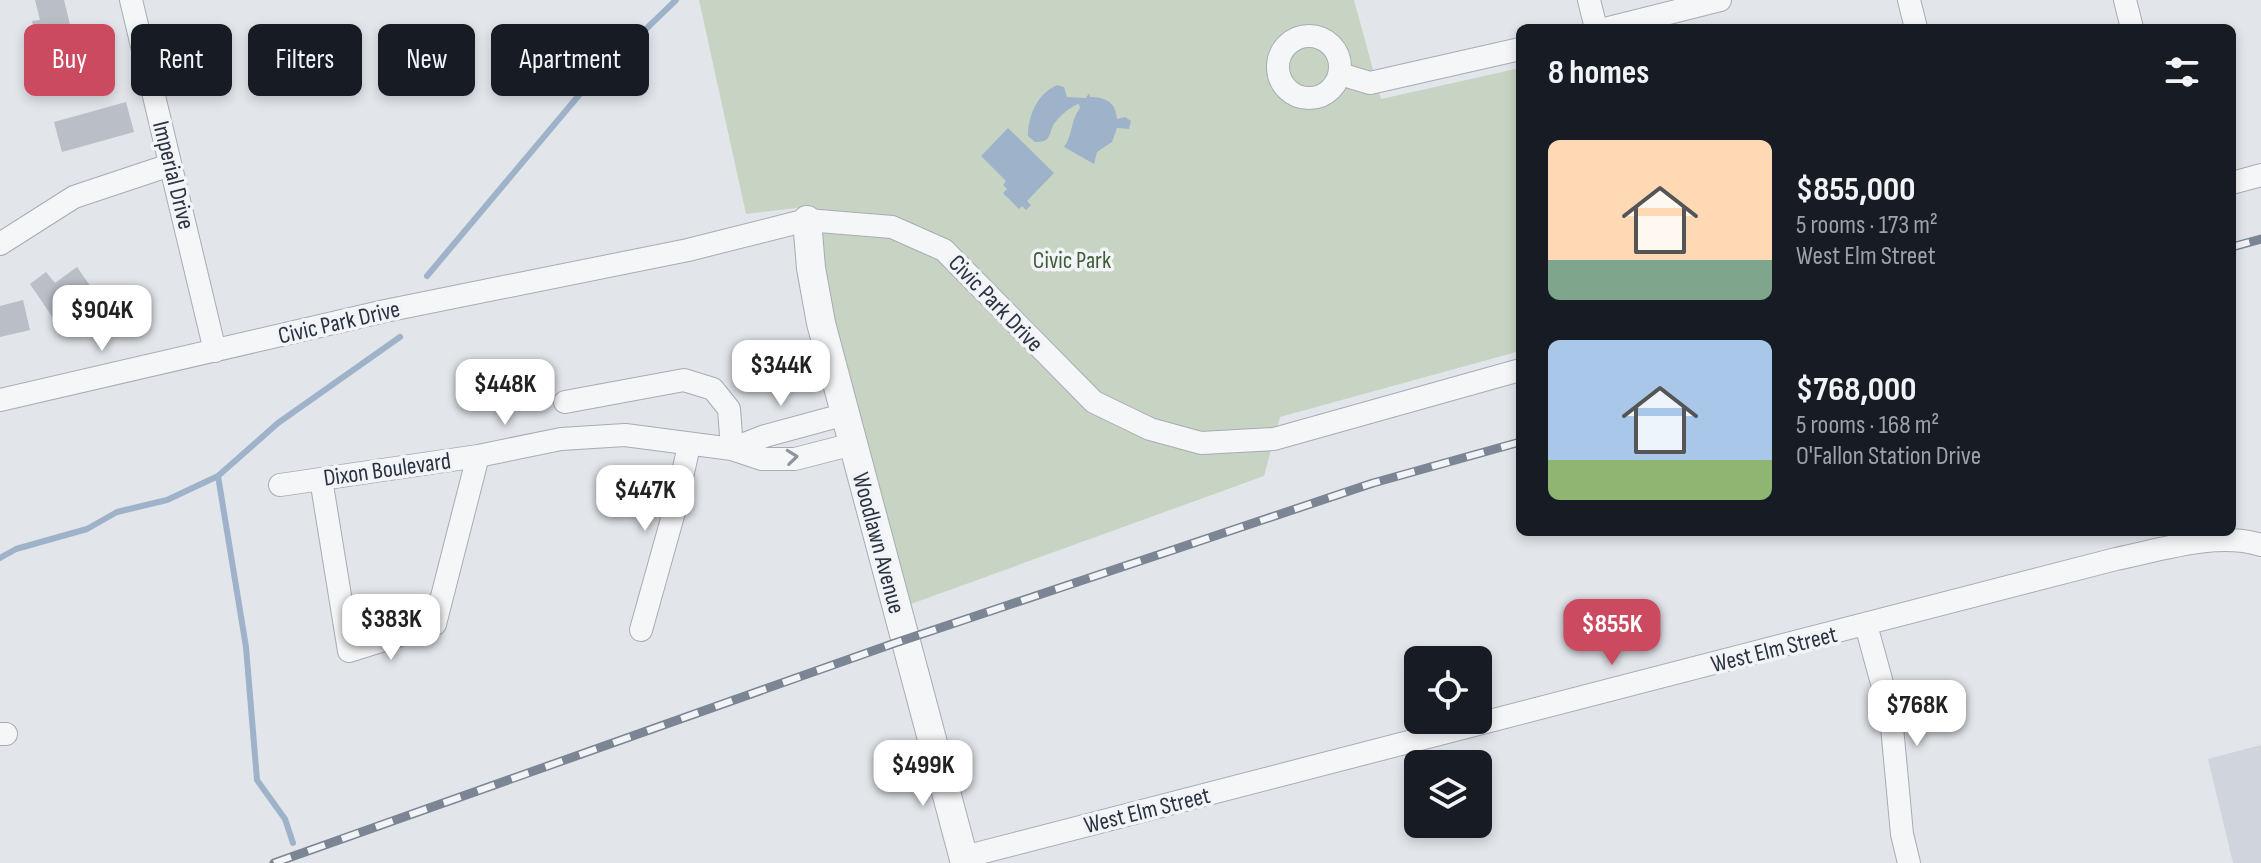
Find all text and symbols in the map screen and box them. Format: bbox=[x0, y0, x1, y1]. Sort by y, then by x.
chip: Buy bbox=[24, 24, 115, 96]
chip: Rent bbox=[131, 24, 232, 96]
chip: Filters bbox=[248, 24, 362, 96]
chip: New bbox=[378, 24, 475, 96]
chip: Apartment bbox=[491, 24, 649, 96]
icon: filters bbox=[2160, 50, 2204, 94]
text: 8 homes bbox=[1548, 52, 1649, 93]
street label: Imperial Drive bbox=[146, 118, 201, 232]
text: $855,000 bbox=[1796, 169, 1915, 210]
icon: home bbox=[1612, 172, 1708, 268]
text: 5 rooms · 173 m² bbox=[1796, 210, 1938, 241]
text: West Elm Street bbox=[1796, 241, 1936, 272]
park label: Civic Park bbox=[1033, 246, 1111, 275]
street label: Civic Park Drive bbox=[942, 249, 1049, 358]
pin: $904K bbox=[46, 285, 158, 353]
street label: Civic Park Drive bbox=[275, 294, 403, 351]
text: $904K bbox=[71, 295, 133, 326]
pin: $344K bbox=[725, 340, 837, 408]
text: $344K bbox=[750, 350, 812, 381]
pin: $448K bbox=[449, 359, 561, 427]
text: $448K bbox=[474, 369, 536, 400]
text: $768,000 bbox=[1796, 369, 1916, 410]
icon: home bbox=[1612, 372, 1708, 468]
text: 5 rooms · 168 m² bbox=[1796, 410, 1939, 441]
text: O'Fallon Station Drive bbox=[1796, 441, 1981, 472]
street label: Dixon Boulevard bbox=[322, 446, 453, 493]
one-way arrow bbox=[786, 449, 799, 466]
pin: $447K bbox=[589, 465, 701, 533]
street label: Woodlawn Avenue bbox=[846, 469, 911, 617]
text: $447K bbox=[614, 475, 676, 506]
pin: $383K bbox=[335, 594, 447, 662]
pin: $855K bbox=[1556, 599, 1668, 667]
text: $383K bbox=[360, 604, 422, 635]
text: $855K bbox=[1581, 609, 1643, 640]
street label: West Elm Street bbox=[1708, 620, 1840, 679]
map controls bbox=[1404, 646, 1492, 838]
button: locate bbox=[1404, 646, 1492, 734]
pin: $768K bbox=[1861, 680, 1973, 748]
text: $768K bbox=[1886, 690, 1948, 721]
pin: $499K bbox=[867, 740, 979, 808]
text: $499K bbox=[892, 750, 954, 781]
button: layers bbox=[1404, 750, 1492, 838]
street label: West Elm Street bbox=[1081, 781, 1213, 840]

